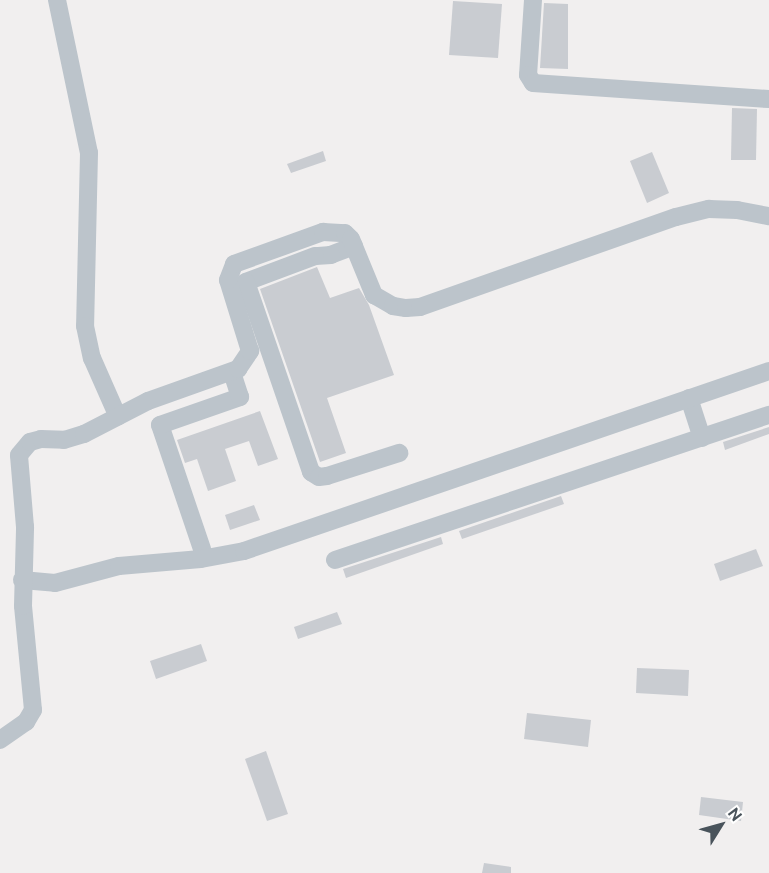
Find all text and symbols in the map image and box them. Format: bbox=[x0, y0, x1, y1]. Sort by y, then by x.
north arrow bbox=[691, 795, 751, 855]
text: N bbox=[725, 804, 746, 824]

